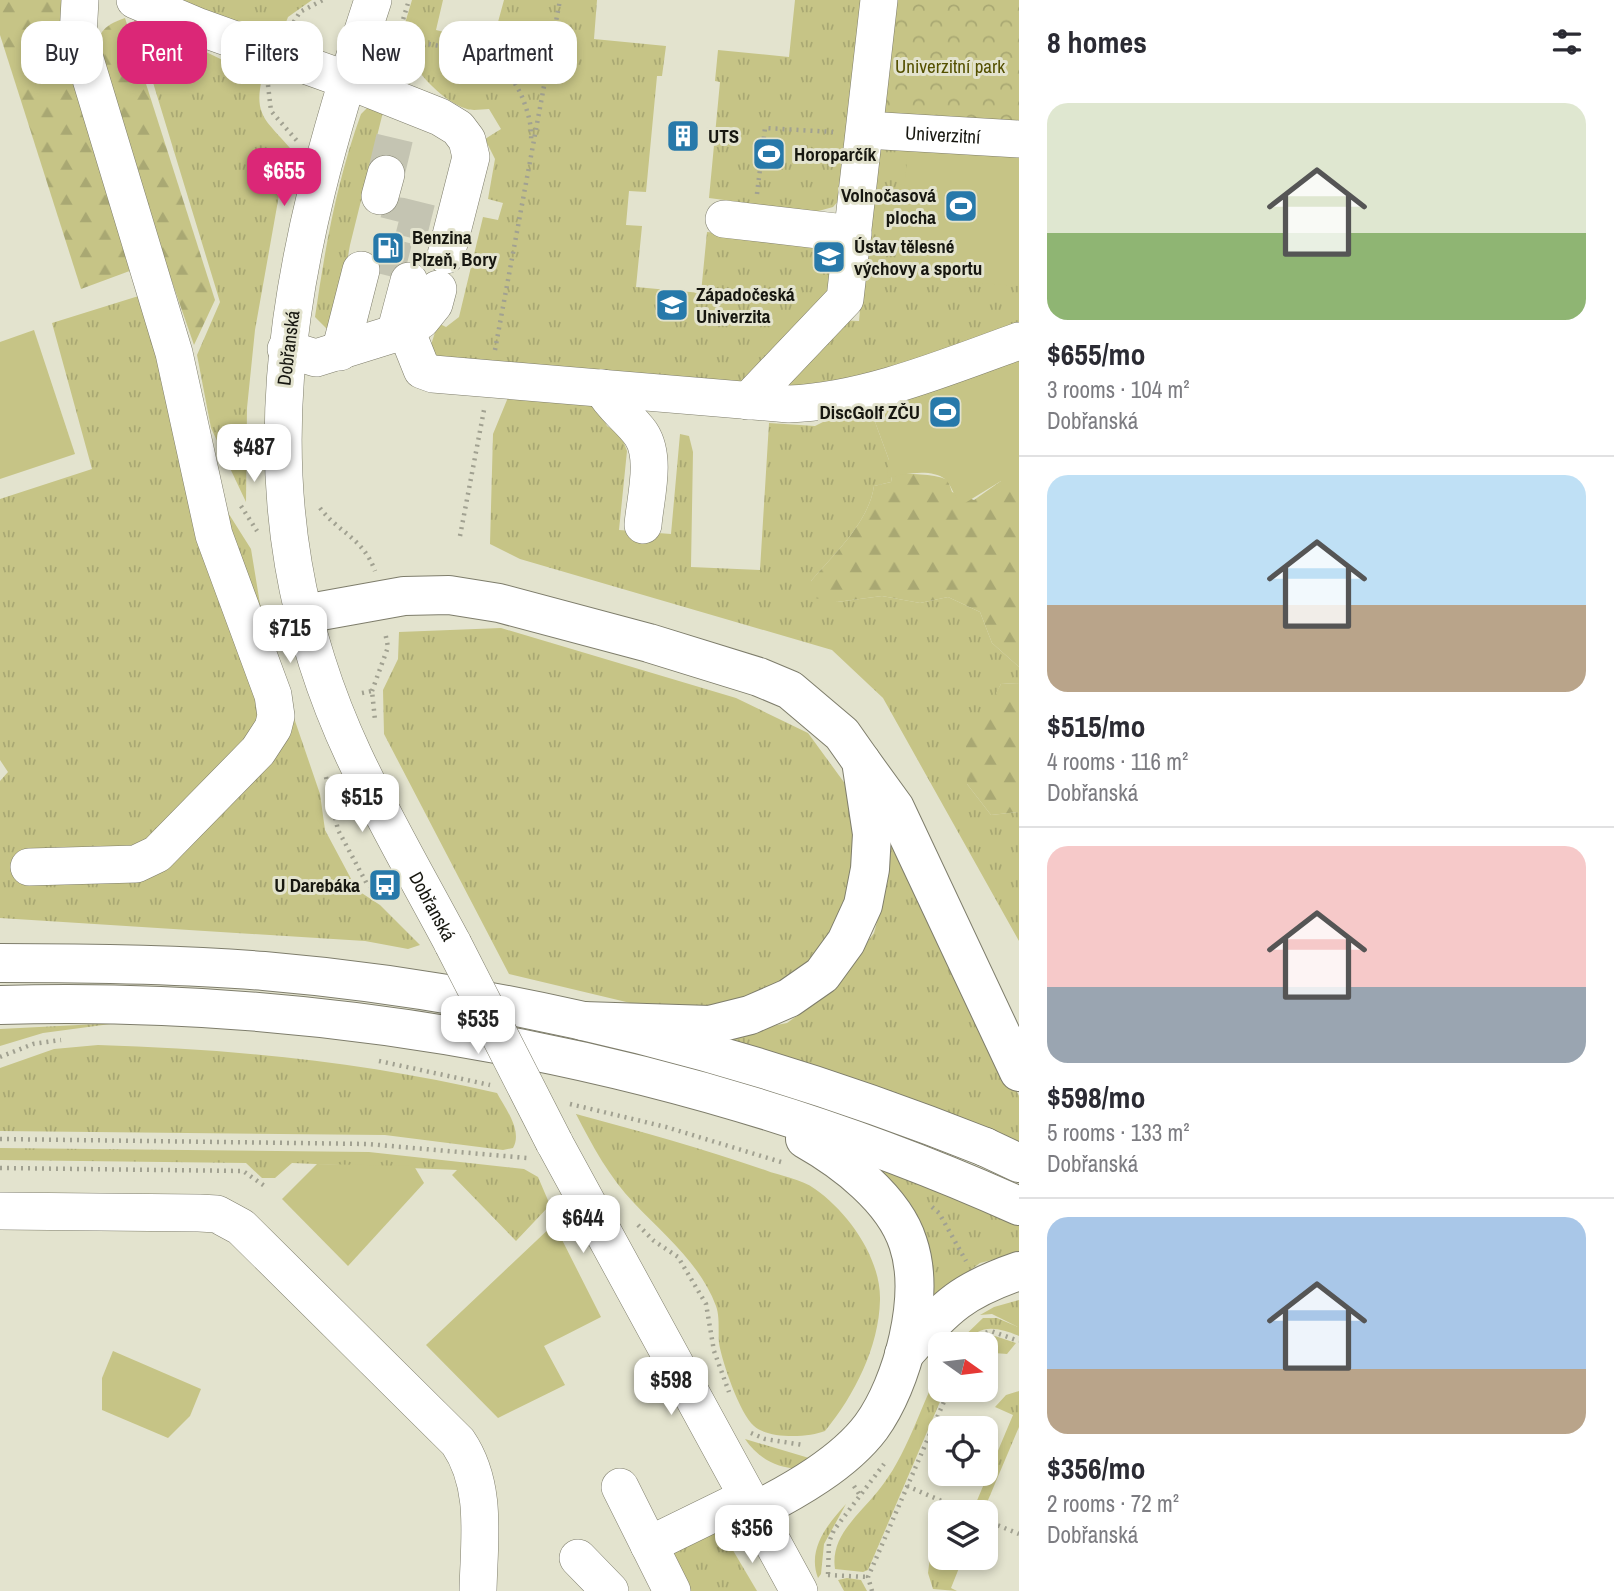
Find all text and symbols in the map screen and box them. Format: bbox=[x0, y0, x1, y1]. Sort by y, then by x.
chip: Buy bbox=[21, 21, 103, 84]
chip: Rent bbox=[117, 21, 207, 84]
chip: Filters bbox=[221, 21, 323, 84]
chip: New bbox=[337, 21, 425, 84]
chip: Apartment bbox=[439, 21, 577, 84]
text: 8 homes bbox=[1047, 22, 1147, 62]
icon: filters bbox=[1548, 23, 1586, 61]
park label: Univerzitní park bbox=[895, 53, 1005, 79]
building icon: UTS bbox=[664, 117, 702, 155]
street label: Univerzitní bbox=[904, 119, 982, 150]
place label: UTS bbox=[708, 123, 739, 149]
sports icon: Horoparčík bbox=[750, 135, 788, 173]
place label: Horoparčík bbox=[794, 141, 877, 167]
pin: $655 bbox=[243, 148, 325, 208]
icon: home bbox=[1254, 149, 1380, 275]
text: $655 bbox=[263, 155, 305, 186]
place label: Volnočasová plocha bbox=[841, 182, 936, 230]
sports icon: Volnočasová plocha bbox=[942, 187, 980, 225]
place label: Benzina Plzeň, Bory bbox=[412, 224, 497, 272]
fuel station icon: Benzina Plzeň, Bory bbox=[369, 229, 407, 267]
place label: Ústav tělesné výchovy a sportu bbox=[854, 233, 982, 281]
school or university icon: Ústav tělesné výchovy a sportu bbox=[810, 238, 848, 276]
place label: Západočeská Univerzita bbox=[696, 281, 795, 329]
school or university icon: Západočeská Univerzita bbox=[653, 286, 691, 324]
street label: Dobřanská bbox=[271, 309, 306, 387]
text: $655/mo bbox=[1047, 334, 1145, 374]
text: 3 rooms · 104 m² bbox=[1047, 374, 1190, 405]
sports icon: DiscGolf ZČU bbox=[926, 393, 964, 431]
place label: DiscGolf ZČU bbox=[820, 399, 920, 425]
text: Dobřanská bbox=[1047, 405, 1138, 436]
pin: $487 bbox=[213, 424, 295, 484]
text: $487 bbox=[233, 431, 275, 462]
icon: home bbox=[1254, 521, 1380, 647]
pin: $715 bbox=[249, 606, 331, 665]
text: $715 bbox=[269, 612, 311, 643]
text: $515/mo bbox=[1047, 706, 1145, 746]
text: 4 rooms · 116 m² bbox=[1047, 746, 1188, 777]
pin: $515 bbox=[321, 774, 403, 834]
text: Dobřanská bbox=[1047, 777, 1138, 808]
text: $515 bbox=[341, 781, 383, 812]
bus stop icon: U Darebáka bbox=[366, 866, 404, 904]
street label: Dobřanská bbox=[403, 867, 462, 946]
place label: U Darebáka bbox=[274, 872, 360, 898]
icon: home bbox=[1254, 892, 1380, 1018]
pin: $535 bbox=[437, 996, 519, 1056]
text: $535 bbox=[457, 1003, 499, 1034]
text: $598/mo bbox=[1047, 1077, 1145, 1117]
text: 5 rooms · 133 m² bbox=[1047, 1117, 1190, 1148]
text: Dobřanská bbox=[1047, 1148, 1138, 1179]
pin: $644 bbox=[542, 1196, 624, 1255]
text: $644 bbox=[562, 1202, 604, 1233]
icon: home bbox=[1254, 1263, 1380, 1389]
north arrow bbox=[928, 1332, 998, 1402]
map controls bbox=[928, 1332, 998, 1570]
pin: $598 bbox=[630, 1358, 712, 1417]
text: $598 bbox=[650, 1364, 692, 1395]
button: locate bbox=[928, 1416, 998, 1486]
text: $356/mo bbox=[1047, 1448, 1145, 1488]
text: 2 rooms · 72 m² bbox=[1047, 1488, 1179, 1519]
button: layers bbox=[928, 1500, 998, 1570]
pin: $356 bbox=[711, 1506, 793, 1565]
text: $356 bbox=[731, 1512, 773, 1543]
text: Dobřanská bbox=[1047, 1519, 1138, 1550]

